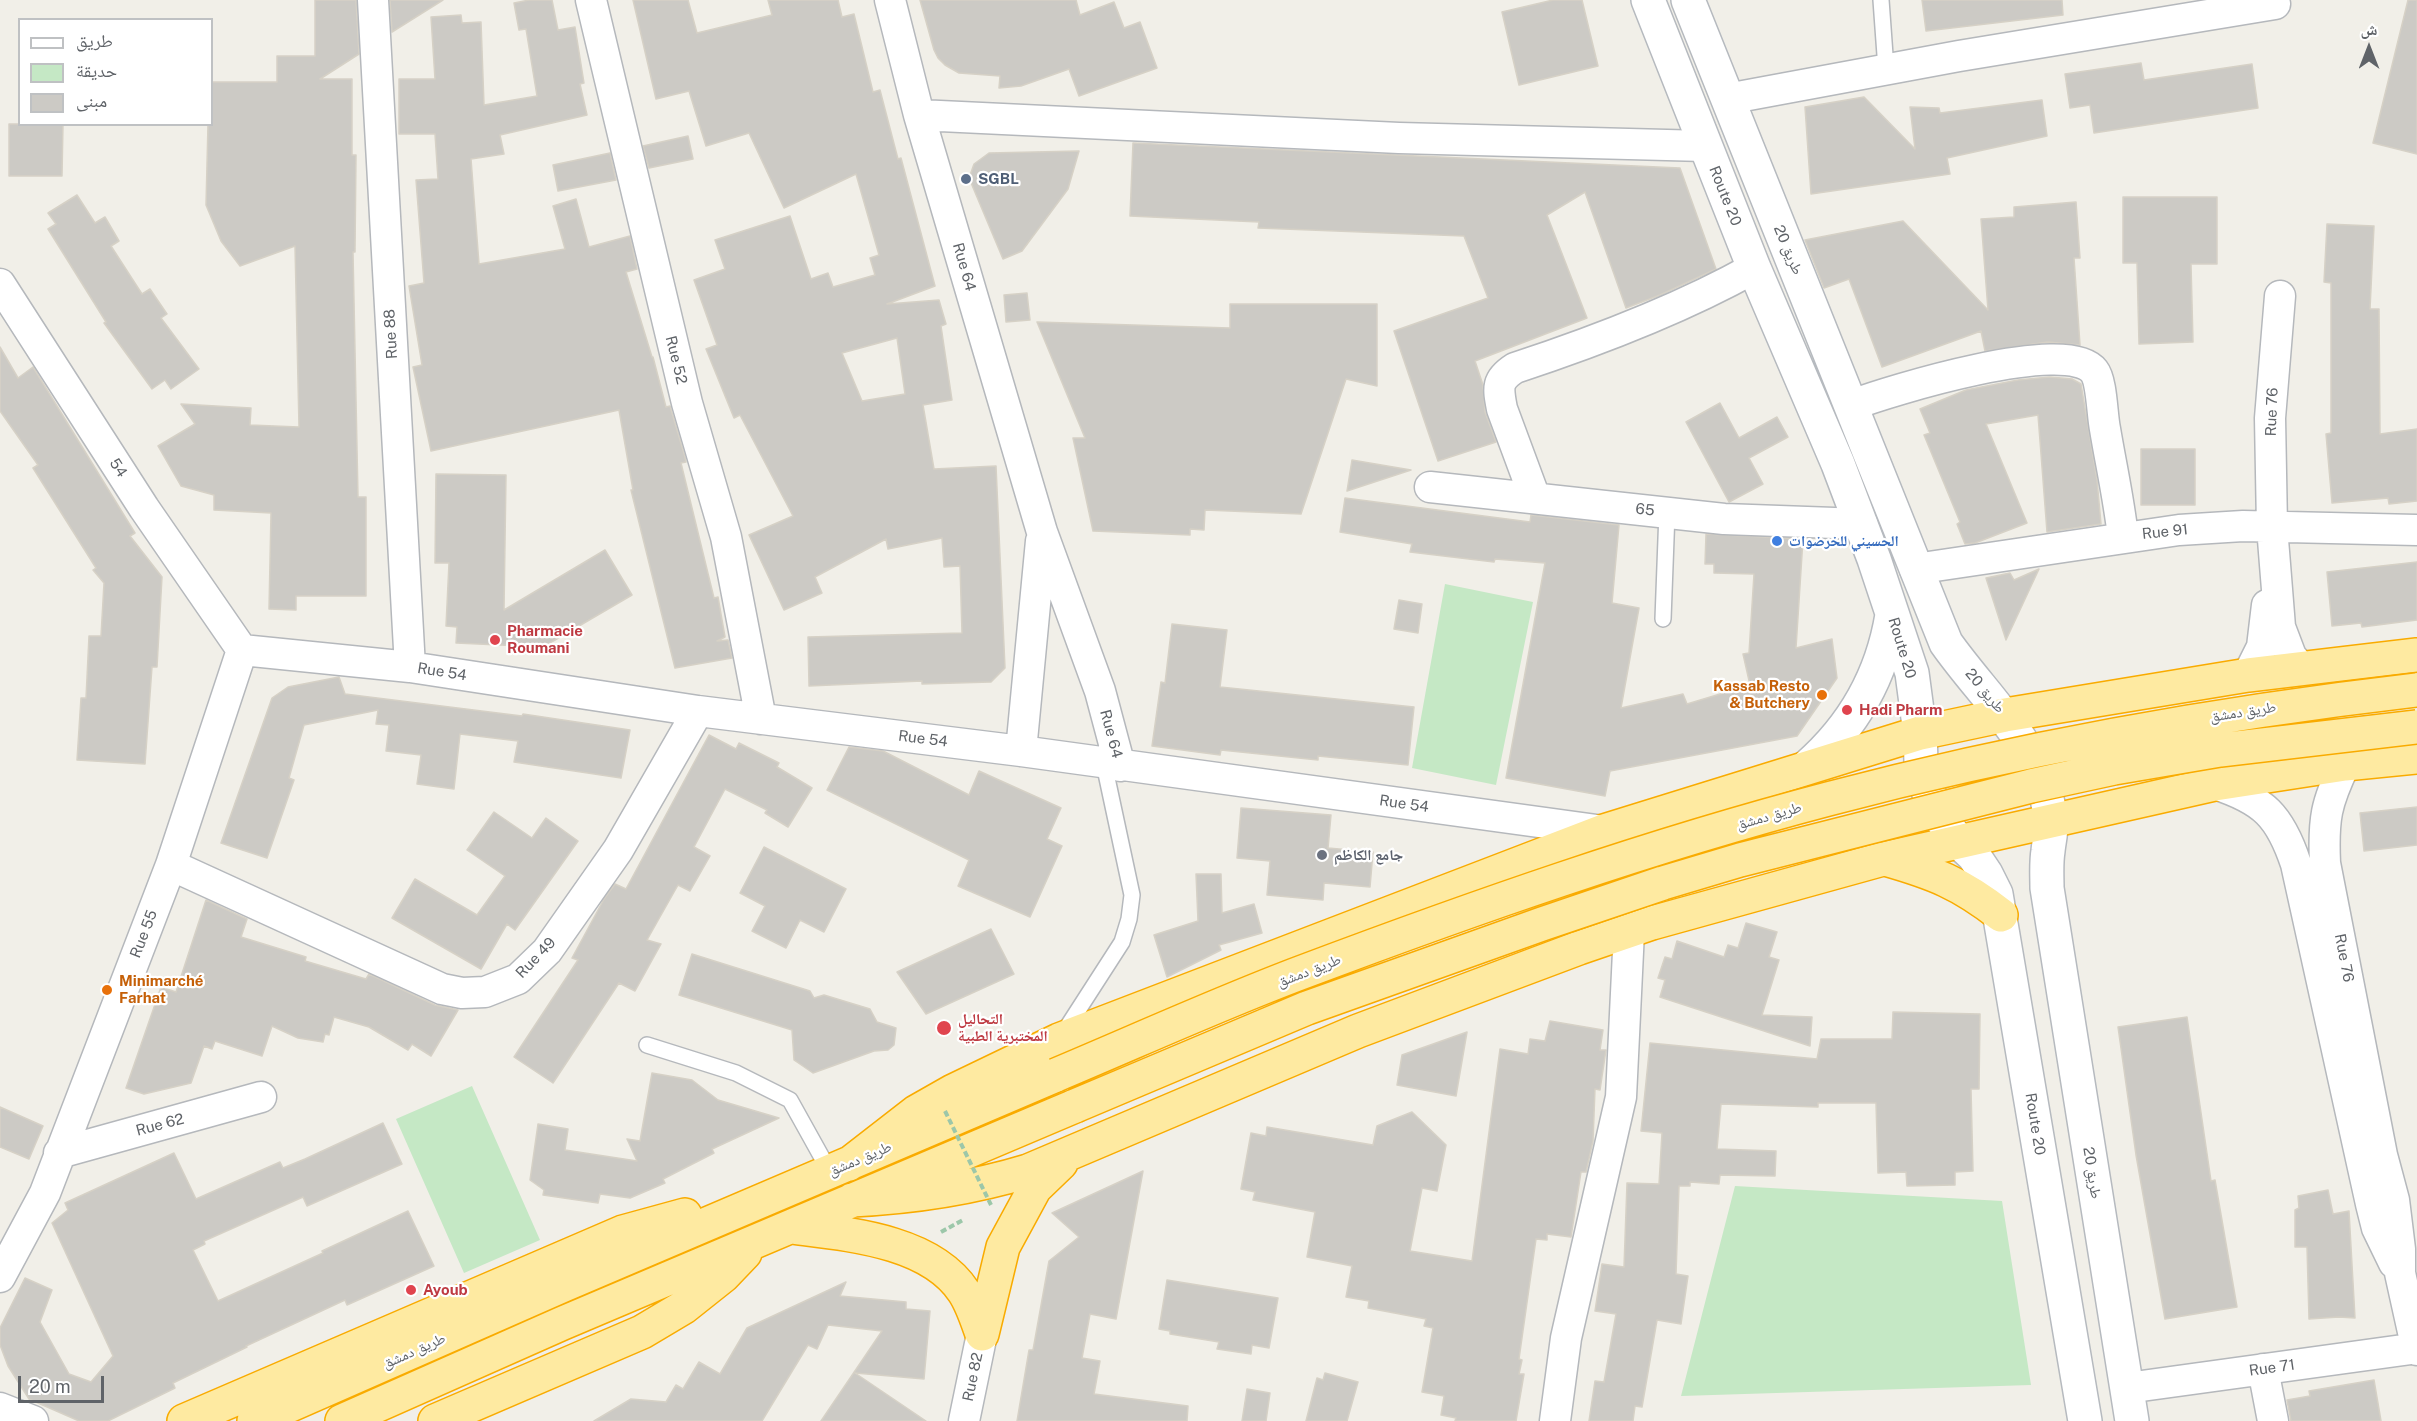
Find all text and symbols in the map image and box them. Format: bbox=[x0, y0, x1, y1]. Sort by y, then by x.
legend bbox=[18, 18, 213, 126]
north arrow bbox=[2339, 18, 2399, 78]
text: ش bbox=[2361, 20, 2377, 39]
text: طريق bbox=[76, 30, 113, 51]
text: حديقة bbox=[76, 60, 117, 81]
text: مبنى bbox=[76, 90, 107, 111]
street label: Route 20 bbox=[1705, 163, 1745, 229]
place label: SGBL bbox=[978, 170, 1019, 188]
marker: SGBL bbox=[959, 172, 973, 186]
street label: طريق 20 bbox=[1769, 222, 1807, 278]
street label: Rue 64 bbox=[949, 241, 979, 293]
street label: Rue 88 bbox=[381, 308, 401, 360]
street label: Rue 52 bbox=[661, 334, 691, 386]
street label: Rue 76 bbox=[2262, 387, 2282, 437]
street label: 54 bbox=[105, 455, 131, 481]
street label: 65 bbox=[1635, 500, 1655, 520]
street label: Rue 91 bbox=[2141, 521, 2189, 543]
place label: الحسيني للخرضوات bbox=[1789, 532, 1899, 550]
marker: الحسيني للخرضوات bbox=[1770, 534, 1784, 548]
street label: Route 20 bbox=[1884, 615, 1920, 681]
place label: Pharmacie Roumani bbox=[507, 622, 583, 657]
marker: Pharmacie Roumani bbox=[488, 633, 502, 647]
street label: Rue 54 bbox=[416, 659, 468, 685]
street label: طريق 20 bbox=[1961, 665, 2009, 717]
place label: Kassab Resto & Butchery bbox=[1713, 677, 1810, 712]
marker: Kassab Resto & Butchery bbox=[1815, 688, 1829, 702]
street label: طريق دمشق bbox=[2209, 698, 2277, 726]
place label: Hadi Pharm bbox=[1859, 701, 1942, 719]
marker: Hadi Pharm bbox=[1840, 703, 1854, 717]
street label: Rue 64 bbox=[1096, 708, 1126, 760]
street label: Rue 54 bbox=[897, 727, 949, 751]
street label: Rue 54 bbox=[1378, 792, 1430, 816]
street label: طريق دمشق bbox=[1734, 798, 1804, 834]
place label: جامع الكاظم bbox=[1334, 846, 1403, 864]
marker: جامع الكاظم bbox=[1315, 848, 1329, 862]
street label: Rue 55 bbox=[127, 907, 161, 961]
street label: Rue 76 bbox=[2330, 932, 2358, 984]
street label: Rue 49 bbox=[512, 934, 560, 982]
street label: طريق دمشق bbox=[1274, 951, 1344, 991]
place label: Minimarché Farhat bbox=[119, 972, 203, 1007]
marker: Minimarché Farhat bbox=[100, 983, 114, 997]
place label: التحاليل المختبرية الطبية bbox=[958, 1010, 1048, 1045]
marker: التحاليل المختبرية الطبية bbox=[935, 1019, 953, 1037]
street label: Route 20 bbox=[2021, 1092, 2049, 1156]
street label: Rue 62 bbox=[134, 1110, 186, 1140]
street label: طريق دمشق bbox=[826, 1138, 894, 1180]
street label: طريق 20 bbox=[2079, 1146, 2105, 1200]
place label: Ayoub bbox=[423, 1281, 468, 1299]
marker: Ayoub bbox=[404, 1283, 418, 1297]
street label: طريق دمشق bbox=[380, 1329, 448, 1373]
street label: Rue 82 bbox=[959, 1351, 987, 1403]
street label: Rue 71 bbox=[2248, 1356, 2296, 1380]
scale bar bbox=[21, 1364, 106, 1402]
text: 20 m bbox=[29, 1376, 71, 1397]

